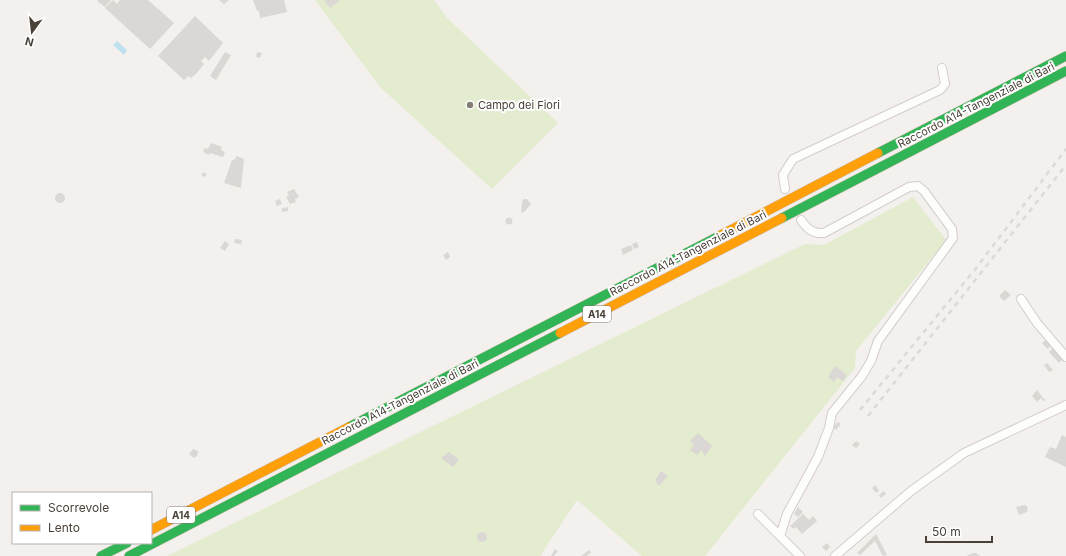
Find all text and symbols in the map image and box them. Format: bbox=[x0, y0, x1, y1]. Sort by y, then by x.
north arrow bbox=[12, 12, 52, 52]
text: N bbox=[24, 34, 35, 50]
street label: Raccordo A14-Tangenziale di Bari bbox=[895, 59, 1057, 151]
place label: Campo dei Fiori bbox=[478, 98, 560, 112]
marker: Campo dei Fiori bbox=[465, 100, 475, 110]
street label: Raccordo A14-Tangenziale di Bari bbox=[607, 207, 769, 299]
road number: A14 bbox=[583, 306, 611, 322]
street label: Raccordo A14-Tangenziale di Bari bbox=[319, 356, 481, 448]
legend bbox=[12, 492, 152, 544]
text: Scorrevole bbox=[48, 500, 109, 515]
road number: A14 bbox=[167, 507, 195, 523]
scale bar bbox=[926, 518, 992, 544]
text: Lento bbox=[48, 520, 80, 535]
text: 50 m bbox=[932, 524, 961, 539]

